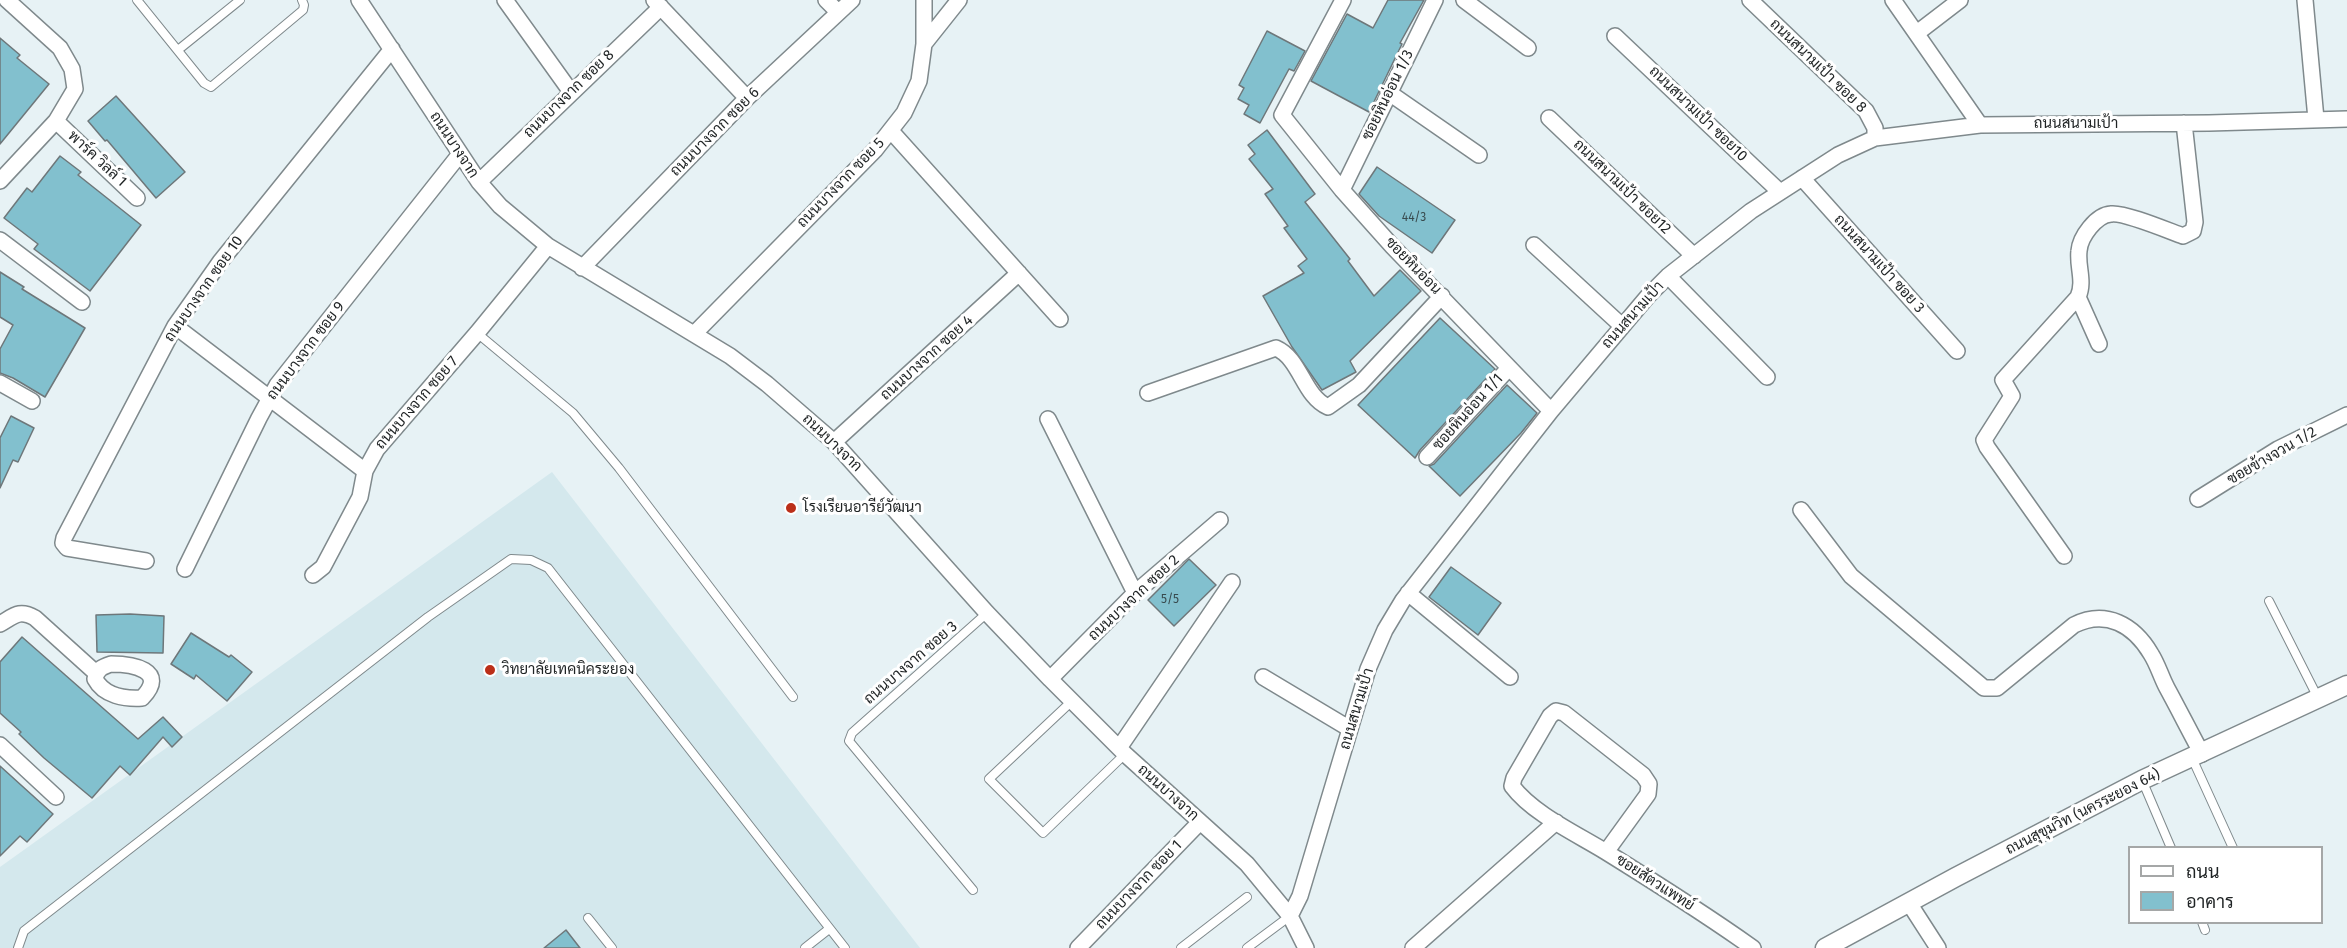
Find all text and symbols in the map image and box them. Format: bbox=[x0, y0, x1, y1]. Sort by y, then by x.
street label: ถนนสนามเป้า ซอย 8 bbox=[1766, 15, 1870, 117]
street label: ถนนบางจาก ซอย 8 bbox=[520, 46, 618, 142]
street label: ซอยหินอ่อน 1/3 bbox=[1358, 47, 1418, 143]
street label: ถนนสนามเป้า ซอย10 bbox=[1645, 62, 1751, 166]
street label: ถนนบางจาก ซอย 6 bbox=[667, 84, 763, 180]
street label: ถนนบางจาก bbox=[426, 108, 482, 182]
street label: ถนนสนามเป้า bbox=[2034, 115, 2118, 133]
street label: พาร์ค วิลล์ 1 bbox=[64, 127, 130, 191]
street label: ถนนบางจาก ซอย 5 bbox=[794, 134, 888, 232]
street label: ถนนสนามเป้า ซอย12 bbox=[1569, 136, 1675, 238]
house number: 44/3 bbox=[1402, 211, 1426, 225]
street label: ถนนสนามเป้า ซอย 3 bbox=[1830, 211, 1928, 317]
street label: ถนนบางจาก ซอย 10 bbox=[161, 233, 247, 345]
street label: ซอยหินอ่อน bbox=[1381, 234, 1445, 298]
street label: ถนนสนามเป้า bbox=[1598, 278, 1668, 352]
street label: ถนนบางจาก ซอย 9 bbox=[263, 298, 349, 404]
street label: ถนนบางจาก ซอย 4 bbox=[877, 312, 977, 404]
street label: ถนนบางจาก ซอย 7 bbox=[372, 353, 462, 453]
street label: ซอยหินอ่อน 1/1 bbox=[1429, 370, 1507, 454]
street label: ถนนบางจาก bbox=[798, 410, 866, 476]
street label: ซอยข้างจวน 1/2 bbox=[2224, 423, 2320, 489]
place label: โรงเรียนอารีย์วัฒนา bbox=[803, 499, 922, 517]
marker: โรงเรียนอารีย์วัฒนา bbox=[784, 501, 798, 515]
street label: ถนนบางจาก ซอย 2 bbox=[1085, 551, 1183, 645]
house number: 5/5 bbox=[1161, 593, 1179, 607]
street label: ถนนบางจาก ซอย 3 bbox=[861, 618, 961, 708]
place label: วิทยาลัยเทคนิคระยอง bbox=[502, 661, 634, 679]
marker: วิทยาลัยเทคนิคระยอง bbox=[483, 663, 497, 677]
street label: ถนนสนามเป้า bbox=[1336, 666, 1378, 752]
street label: ถนนบางจาก bbox=[1134, 761, 1202, 825]
street label: ถนนสุขุมวิท (นครระยอง 64) bbox=[2003, 765, 2163, 859]
street label: ถนนบางจาก ซอย 1 bbox=[1092, 837, 1186, 933]
legend bbox=[2128, 846, 2323, 924]
street label: ซอยสัตวแพทย์ bbox=[1612, 851, 1698, 915]
text: ถนน bbox=[2186, 861, 2219, 883]
text: อาคาร bbox=[2186, 891, 2234, 913]

